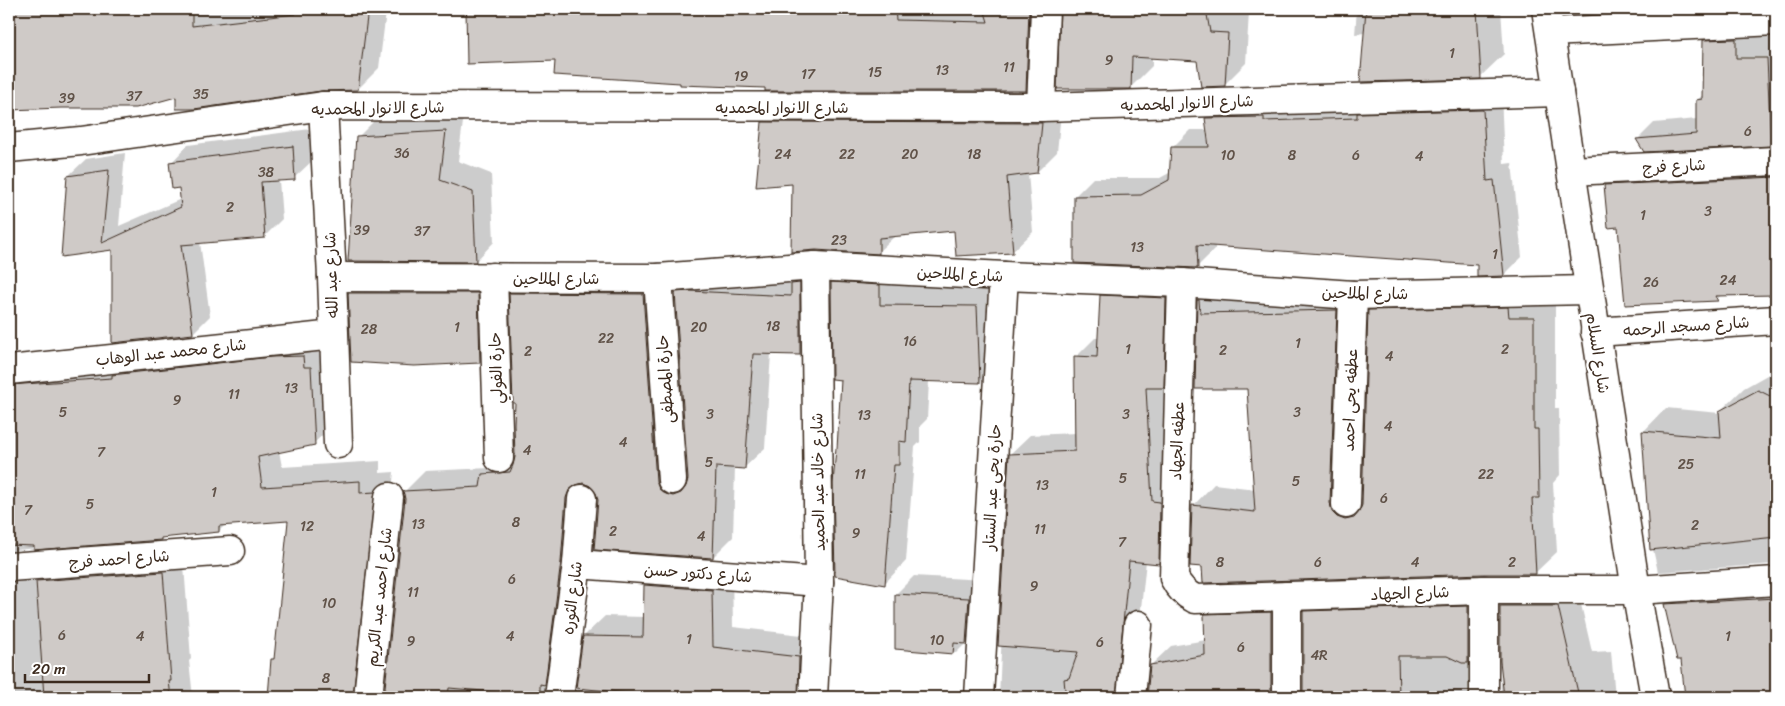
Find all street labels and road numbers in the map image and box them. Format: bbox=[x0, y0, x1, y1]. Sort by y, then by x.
street label: شارع الانوار المحمديه bbox=[1120, 86, 1254, 120]
street label: شارع الانوار المحمديه bbox=[311, 92, 445, 124]
street label: شارع الانوار المحمديه bbox=[715, 93, 849, 122]
street label: شارع فرج bbox=[1642, 150, 1706, 182]
street label: شارع عبد الله bbox=[315, 231, 347, 319]
street label: شارع الملاحين bbox=[916, 257, 1004, 291]
street label: شارع الملاحين bbox=[513, 264, 599, 293]
street label: شارع الملاحين bbox=[1321, 278, 1409, 308]
street label: شارع مسجد الرحمه bbox=[1622, 307, 1750, 345]
street label: شارع السلام bbox=[1577, 310, 1619, 396]
street label: شارع محمد عبد الوهاب bbox=[94, 330, 248, 374]
street label: حارة الفولي bbox=[480, 331, 512, 405]
street label: حارة المصطفى bbox=[647, 334, 683, 424]
street label: عطفه يحى احمد bbox=[1334, 348, 1366, 452]
street label: عطفه الجهاد bbox=[1161, 401, 1193, 481]
street label: شارع خالد عبد الحميد bbox=[802, 413, 834, 551]
street label: حارة يحى عبد الستار bbox=[974, 423, 1010, 553]
street label: شارع احمد عبد الكريم bbox=[357, 526, 401, 668]
street label: شارع احمد فرج bbox=[68, 541, 170, 577]
street label: شارع دكتور حسن bbox=[643, 555, 753, 591]
street label: شارع الثوره bbox=[553, 560, 591, 636]
street label: شارع الجهاد bbox=[1370, 577, 1450, 609]

